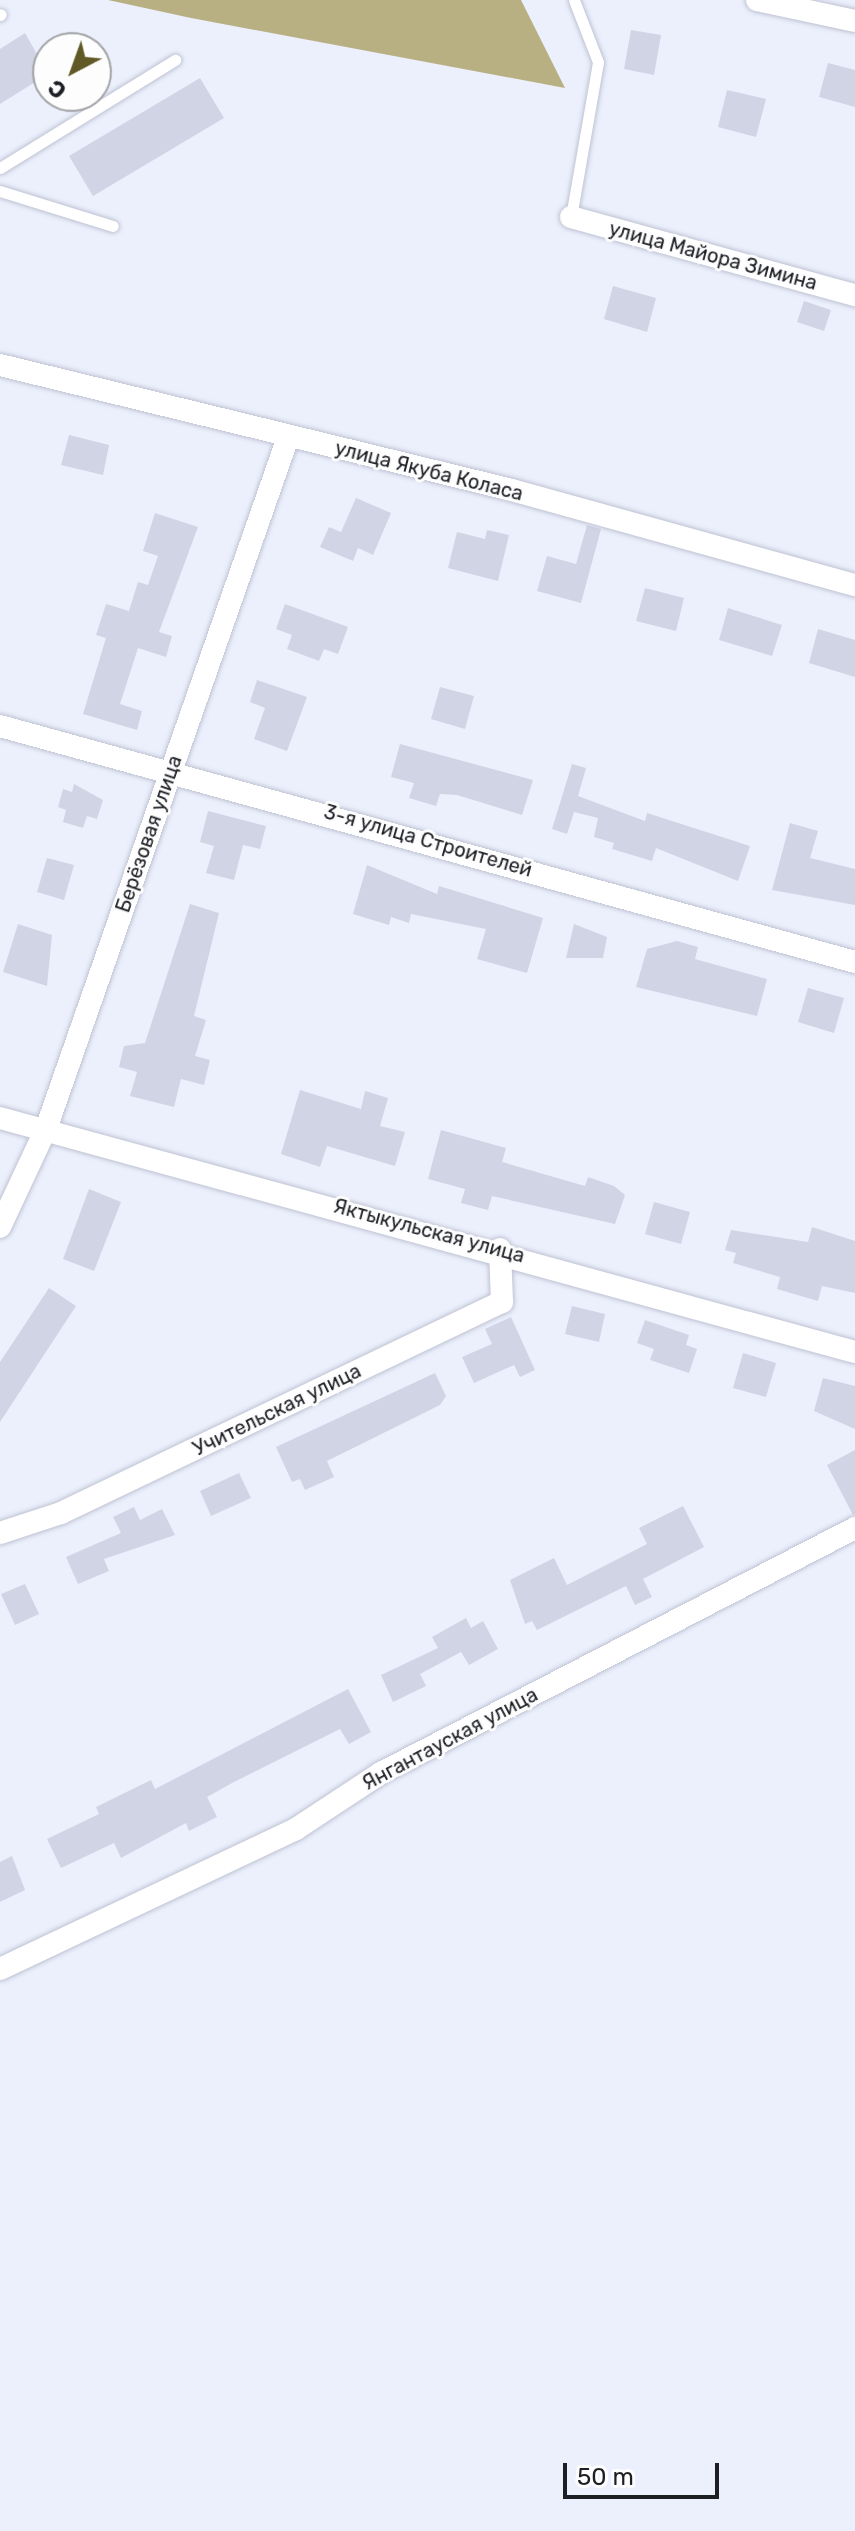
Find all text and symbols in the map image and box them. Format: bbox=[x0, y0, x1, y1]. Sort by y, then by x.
north arrow bbox=[32, 32, 112, 112]
text: С bbox=[43, 74, 72, 104]
street label: улица Майора Зимина bbox=[606, 217, 820, 295]
street label: улица Якуба Коласа bbox=[332, 436, 526, 506]
street label: Берёзовая улица bbox=[111, 752, 187, 916]
street label: 3-я улица Строителей bbox=[321, 800, 535, 882]
street label: Яктыкульская улица bbox=[331, 1194, 527, 1268]
street label: Учительская улица bbox=[189, 1359, 365, 1461]
street label: Янгантауская улица bbox=[358, 1683, 542, 1795]
scale bar bbox=[567, 2447, 723, 2497]
text: 50 m bbox=[577, 2463, 634, 2491]

